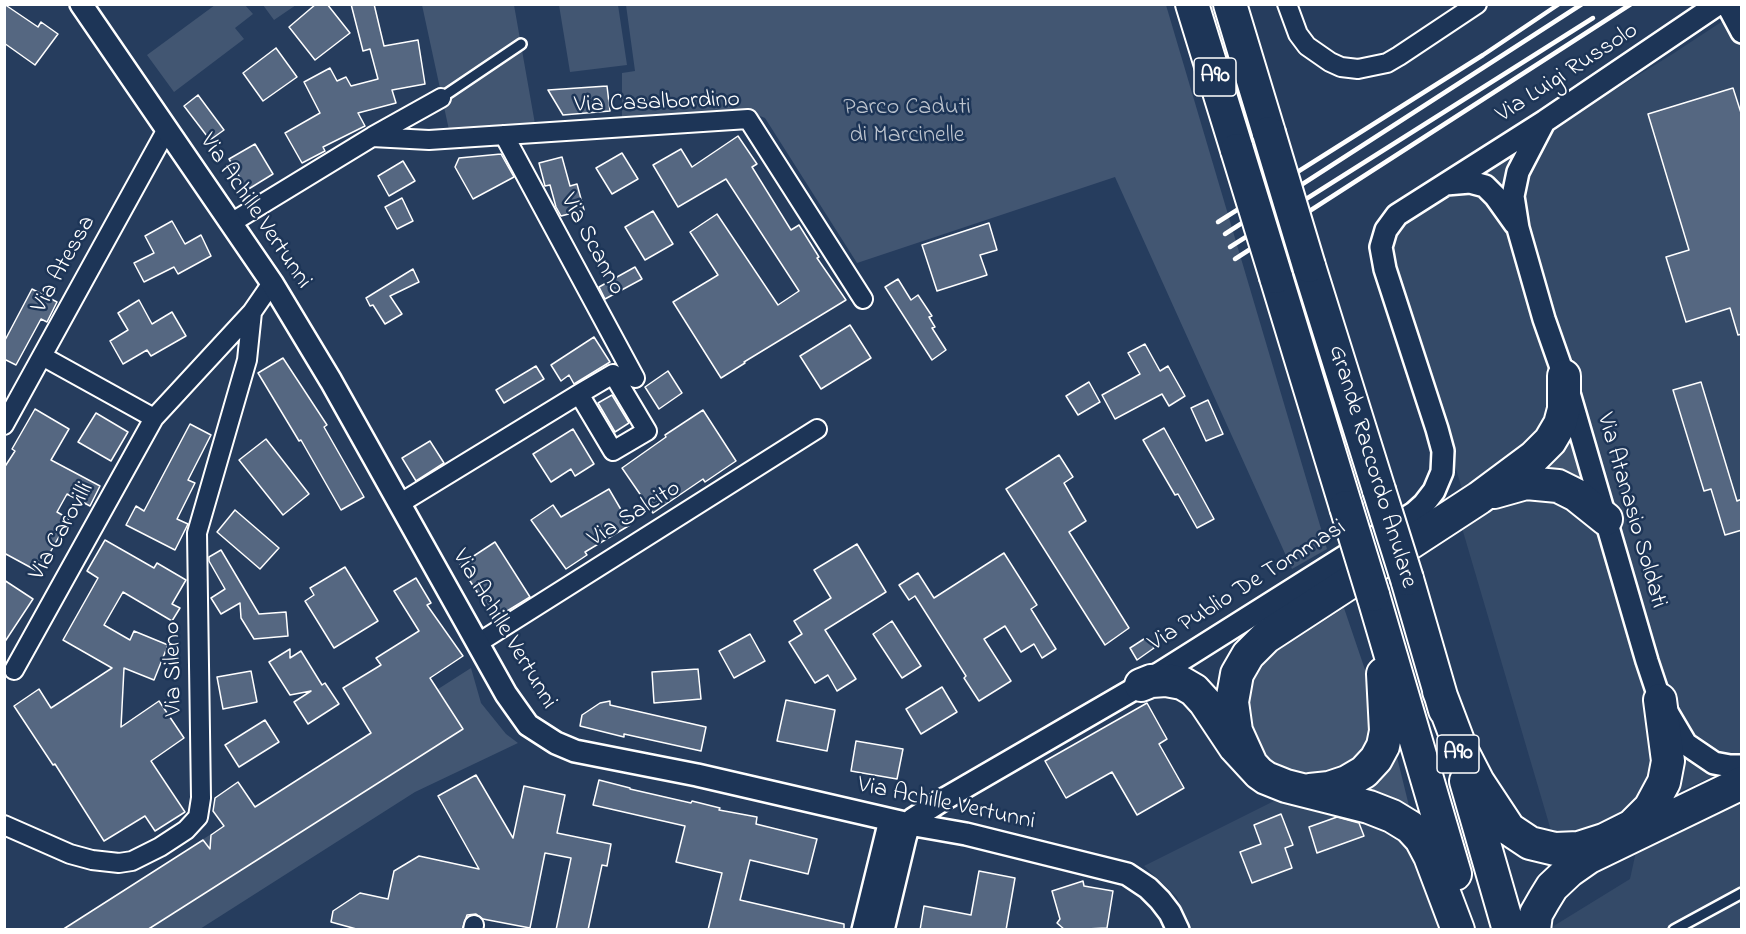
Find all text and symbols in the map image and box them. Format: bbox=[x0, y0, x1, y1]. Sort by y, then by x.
street label: Via Luigi Russolo bbox=[1492, 17, 1644, 131]
road number: A90 bbox=[1194, 58, 1236, 96]
street label: Via Casalbordino bbox=[574, 87, 740, 121]
park label: Parco Caduti di Marcinelle bbox=[843, 95, 971, 151]
street label: Via Achille Vertunni bbox=[191, 129, 317, 295]
street label: Via Scanno bbox=[552, 189, 630, 301]
street label: Via Atessa bbox=[27, 211, 103, 319]
street label: Grande Raccordo Anulare bbox=[1320, 342, 1422, 592]
street label: Via Atanasio Soldati bbox=[1588, 410, 1672, 612]
street label: Via Salcito bbox=[583, 475, 687, 555]
street label: Via Carovilli bbox=[24, 478, 102, 586]
street label: Via Publio De Tommasi bbox=[1144, 515, 1352, 659]
street label: Via Achille Vertunni bbox=[444, 545, 562, 715]
street label: Via Sileno bbox=[160, 621, 190, 717]
road number: A90 bbox=[1437, 735, 1479, 773]
street label: Via Achille Vertunni bbox=[855, 772, 1037, 838]

